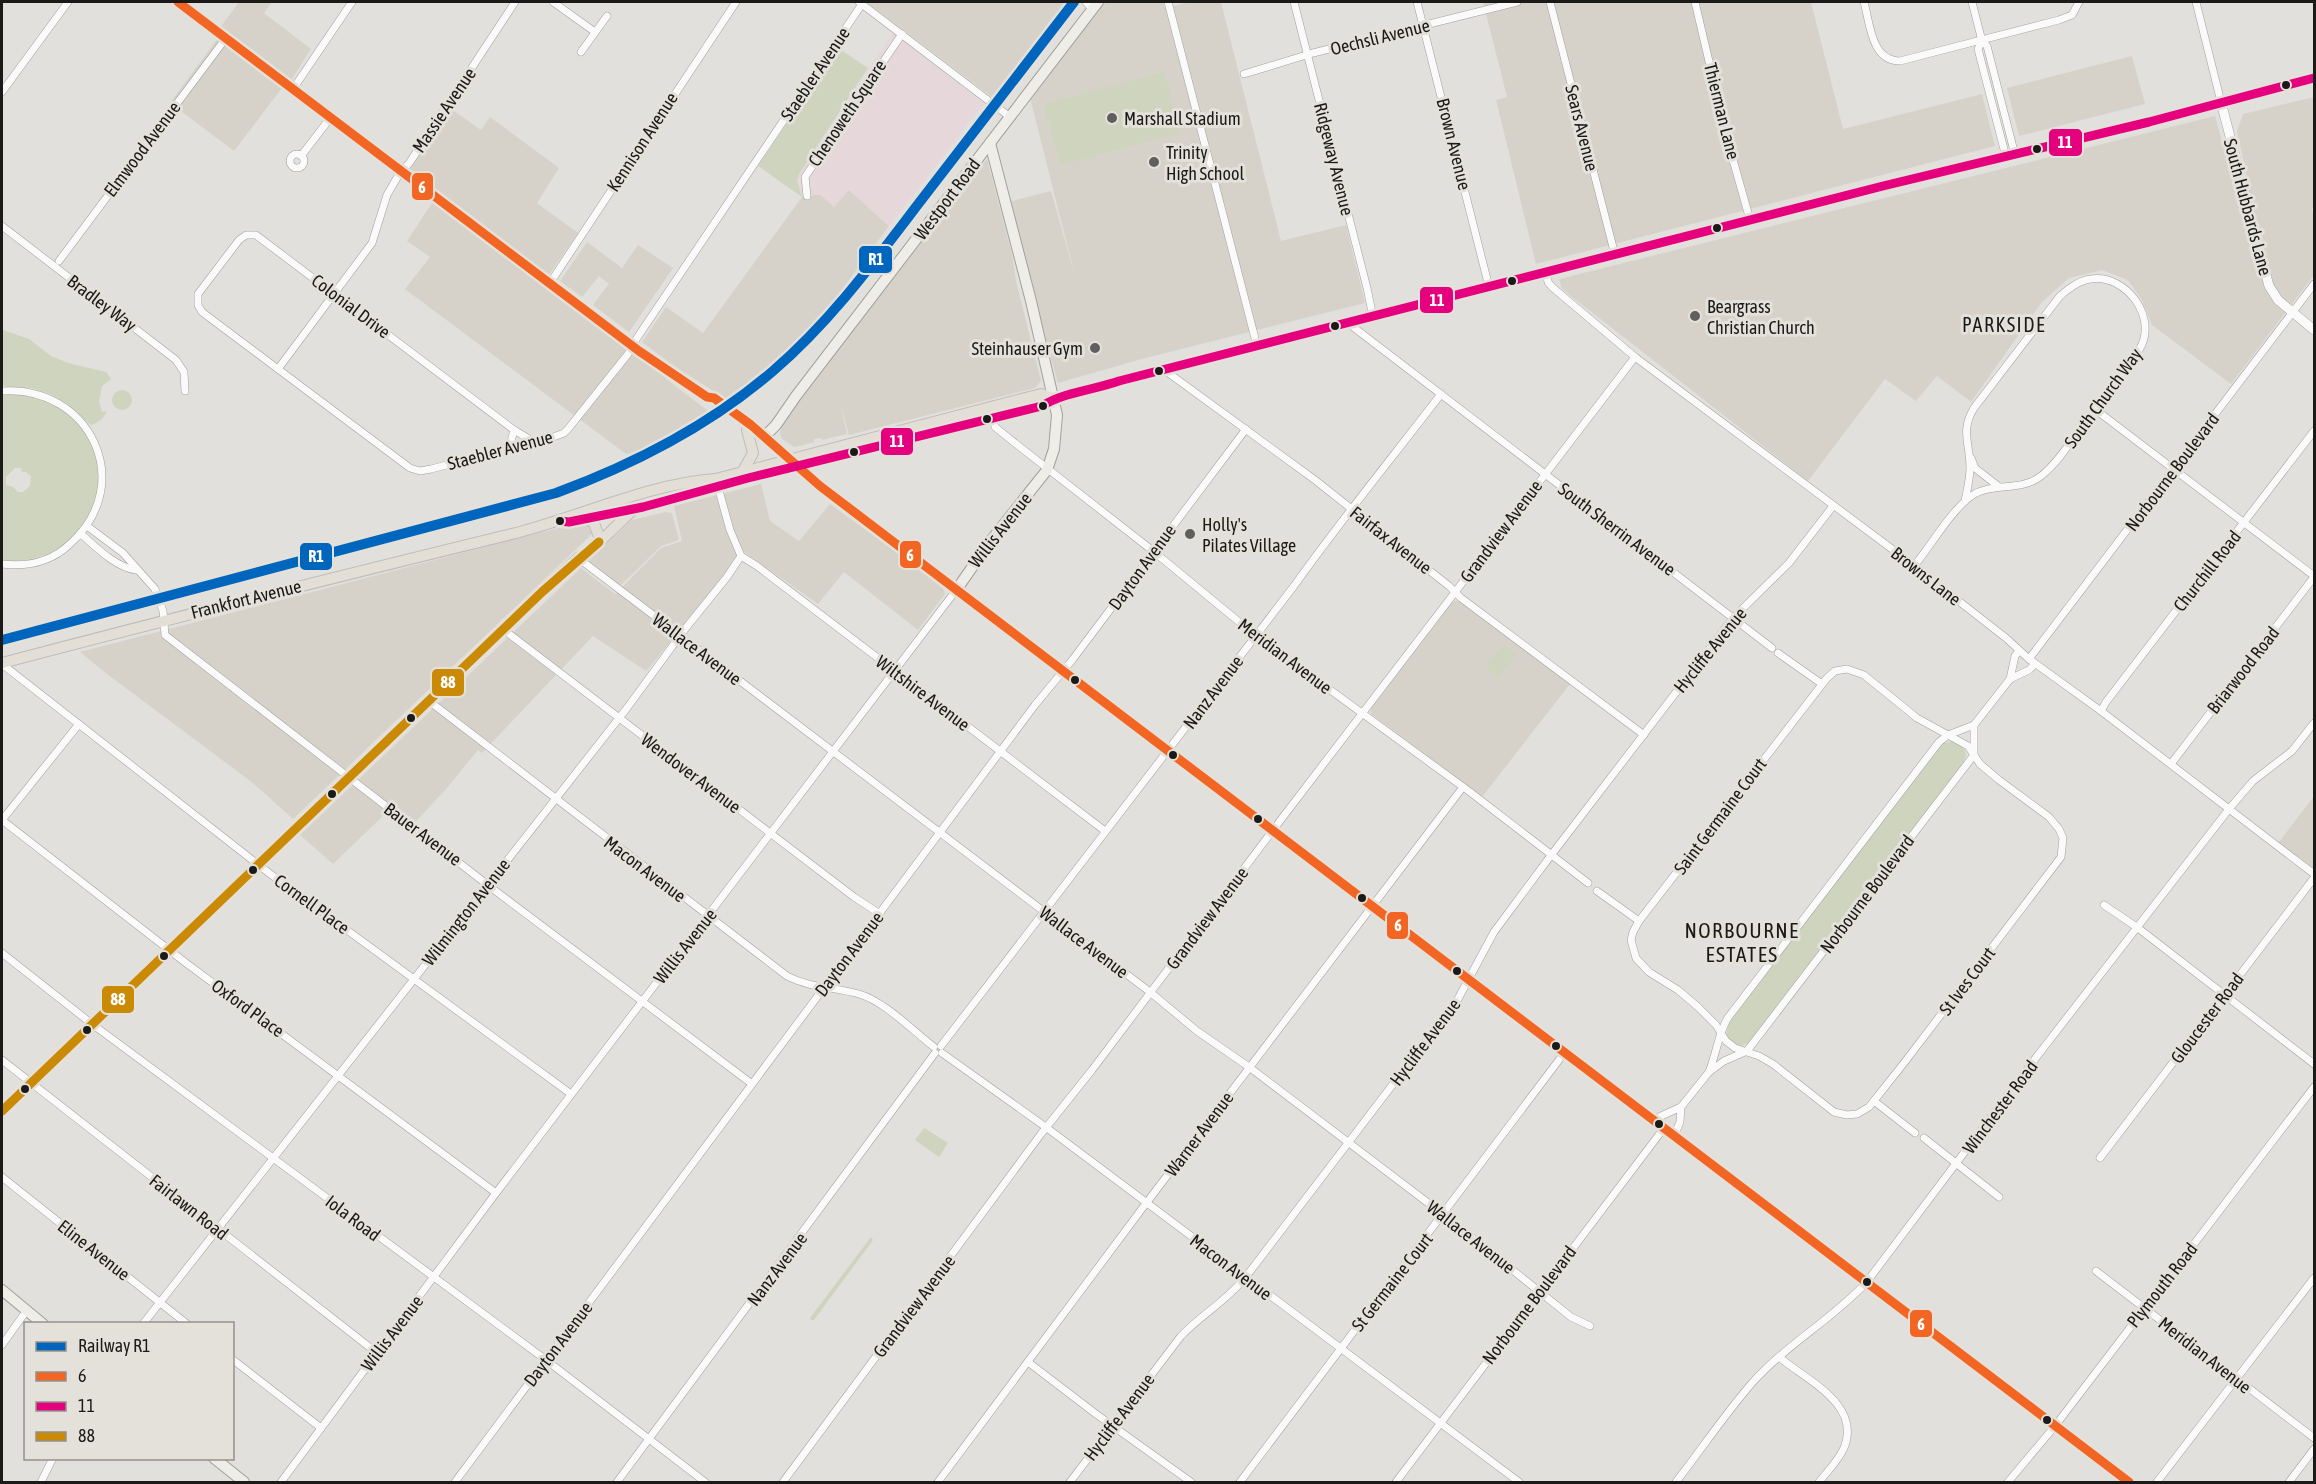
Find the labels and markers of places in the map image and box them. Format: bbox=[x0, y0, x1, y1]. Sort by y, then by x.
unlabelled marker bbox=[2280, 79, 2292, 91]
place label: Marshall Stadium bbox=[1124, 108, 1241, 129]
marker: Marshall Stadium bbox=[1105, 111, 1119, 125]
place label: Trinity High School bbox=[1166, 142, 1244, 184]
unlabelled marker bbox=[2031, 143, 2043, 155]
marker: Trinity High School bbox=[1147, 155, 1161, 169]
unlabelled marker bbox=[1711, 222, 1723, 234]
unlabelled marker bbox=[1506, 275, 1518, 287]
place label: Beargrass Christian Church bbox=[1707, 296, 1815, 338]
marker: Beargrass Christian Church bbox=[1688, 309, 1702, 323]
unlabelled marker bbox=[1329, 320, 1341, 332]
place label: Steinhauser Gym bbox=[971, 338, 1083, 359]
marker: Steinhauser Gym bbox=[1088, 341, 1102, 355]
unlabelled marker bbox=[1153, 365, 1165, 377]
unlabelled marker bbox=[1037, 400, 1049, 412]
unlabelled marker bbox=[981, 413, 993, 425]
unlabelled marker bbox=[848, 446, 860, 458]
place label: Holly's Pilates Village bbox=[1202, 514, 1296, 556]
unlabelled marker bbox=[554, 515, 566, 527]
marker: Holly's Pilates Village bbox=[1183, 527, 1197, 541]
unlabelled marker bbox=[1069, 674, 1081, 686]
unlabelled marker bbox=[405, 712, 417, 724]
unlabelled marker bbox=[1167, 749, 1179, 761]
unlabelled marker bbox=[326, 788, 338, 800]
unlabelled marker bbox=[1252, 813, 1264, 825]
unlabelled marker bbox=[247, 864, 259, 876]
unlabelled marker bbox=[1356, 892, 1368, 904]
unlabelled marker bbox=[158, 950, 170, 962]
unlabelled marker bbox=[1451, 965, 1463, 977]
unlabelled marker bbox=[81, 1024, 93, 1036]
unlabelled marker bbox=[1550, 1040, 1562, 1052]
unlabelled marker bbox=[19, 1083, 31, 1095]
unlabelled marker bbox=[1653, 1118, 1665, 1130]
unlabelled marker bbox=[1861, 1276, 1873, 1288]
unlabelled marker bbox=[2041, 1414, 2053, 1426]

